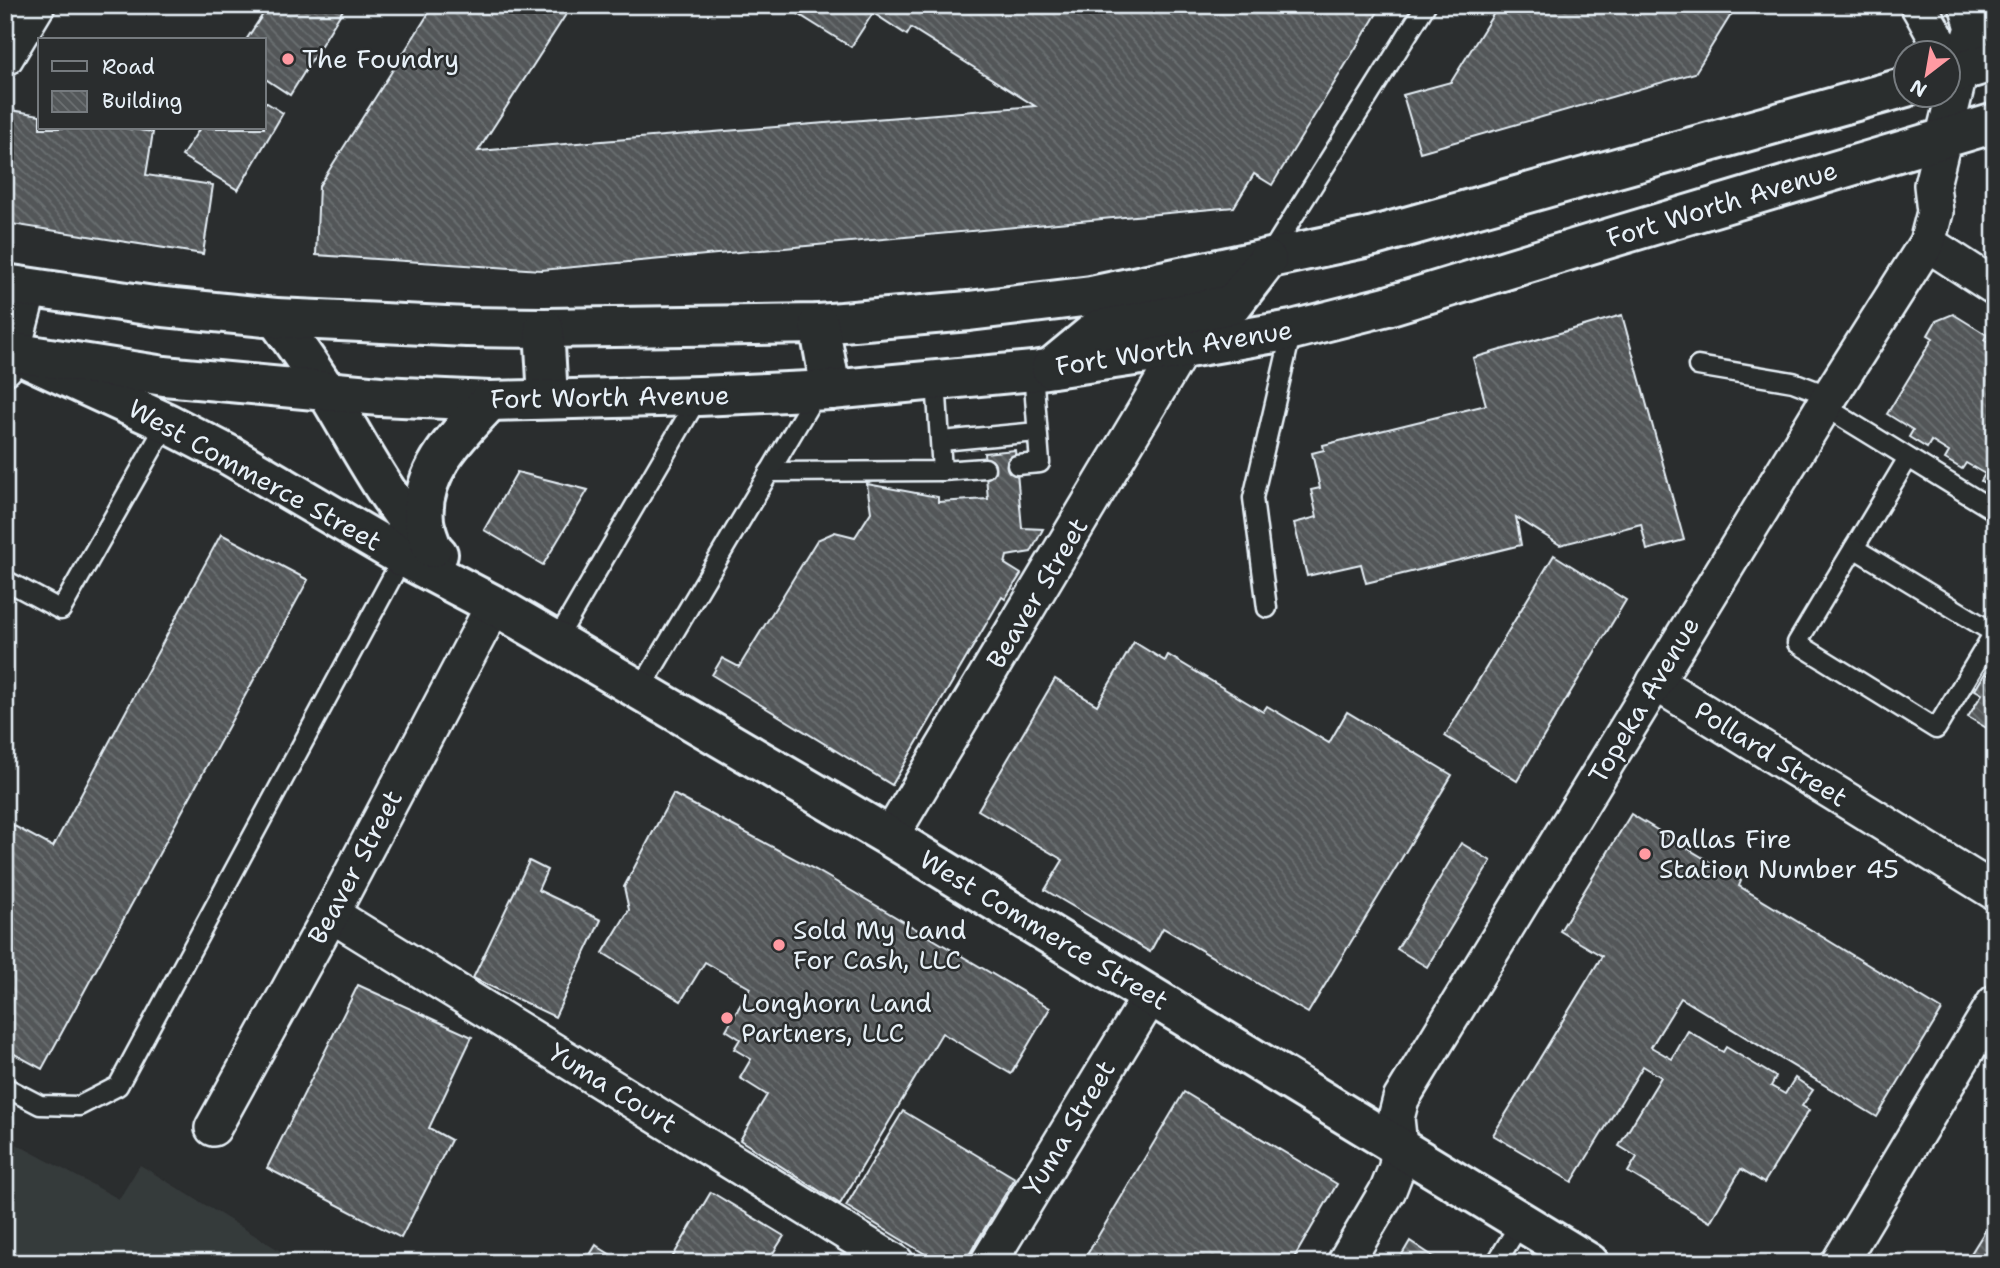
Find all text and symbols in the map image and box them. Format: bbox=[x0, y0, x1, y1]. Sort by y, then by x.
legend bbox=[38, 38, 266, 130]
north arrow bbox=[1892, 38, 1962, 108]
place label: The Foundry bbox=[302, 41, 459, 76]
marker: The Foundry bbox=[280, 51, 296, 67]
text: Road bbox=[102, 53, 155, 81]
text: N bbox=[1906, 74, 1931, 103]
text: Building bbox=[102, 87, 182, 115]
street label: Fort Worth Avenue bbox=[1602, 152, 1841, 255]
street label: Fort Worth Avenue bbox=[1053, 311, 1295, 384]
street label: Fort Worth Avenue bbox=[490, 377, 730, 416]
street label: West Commerce Street bbox=[122, 390, 388, 559]
street label: Beaver Street bbox=[978, 511, 1095, 675]
street label: Topeka Avenue bbox=[1580, 610, 1707, 790]
street label: Pollard Street bbox=[1688, 693, 1854, 815]
street label: Beaver Street bbox=[299, 783, 410, 950]
place label: Dallas Fire Station Number 45 bbox=[1659, 821, 1899, 886]
street label: West Commerce Street bbox=[913, 841, 1175, 1018]
marker: Dallas Fire Station Number 45 bbox=[1637, 846, 1653, 862]
place label: Sold My Land For Cash, LLC bbox=[793, 912, 967, 977]
marker: Sold My Land For Cash, LLC bbox=[771, 937, 787, 953]
place label: Longhorn Land Partners, LLC bbox=[741, 985, 932, 1050]
marker: Longhorn Land Partners, LLC bbox=[719, 1010, 735, 1026]
street label: Yuma Court bbox=[543, 1034, 684, 1141]
street label: Yuma Street bbox=[1014, 1053, 1123, 1202]

